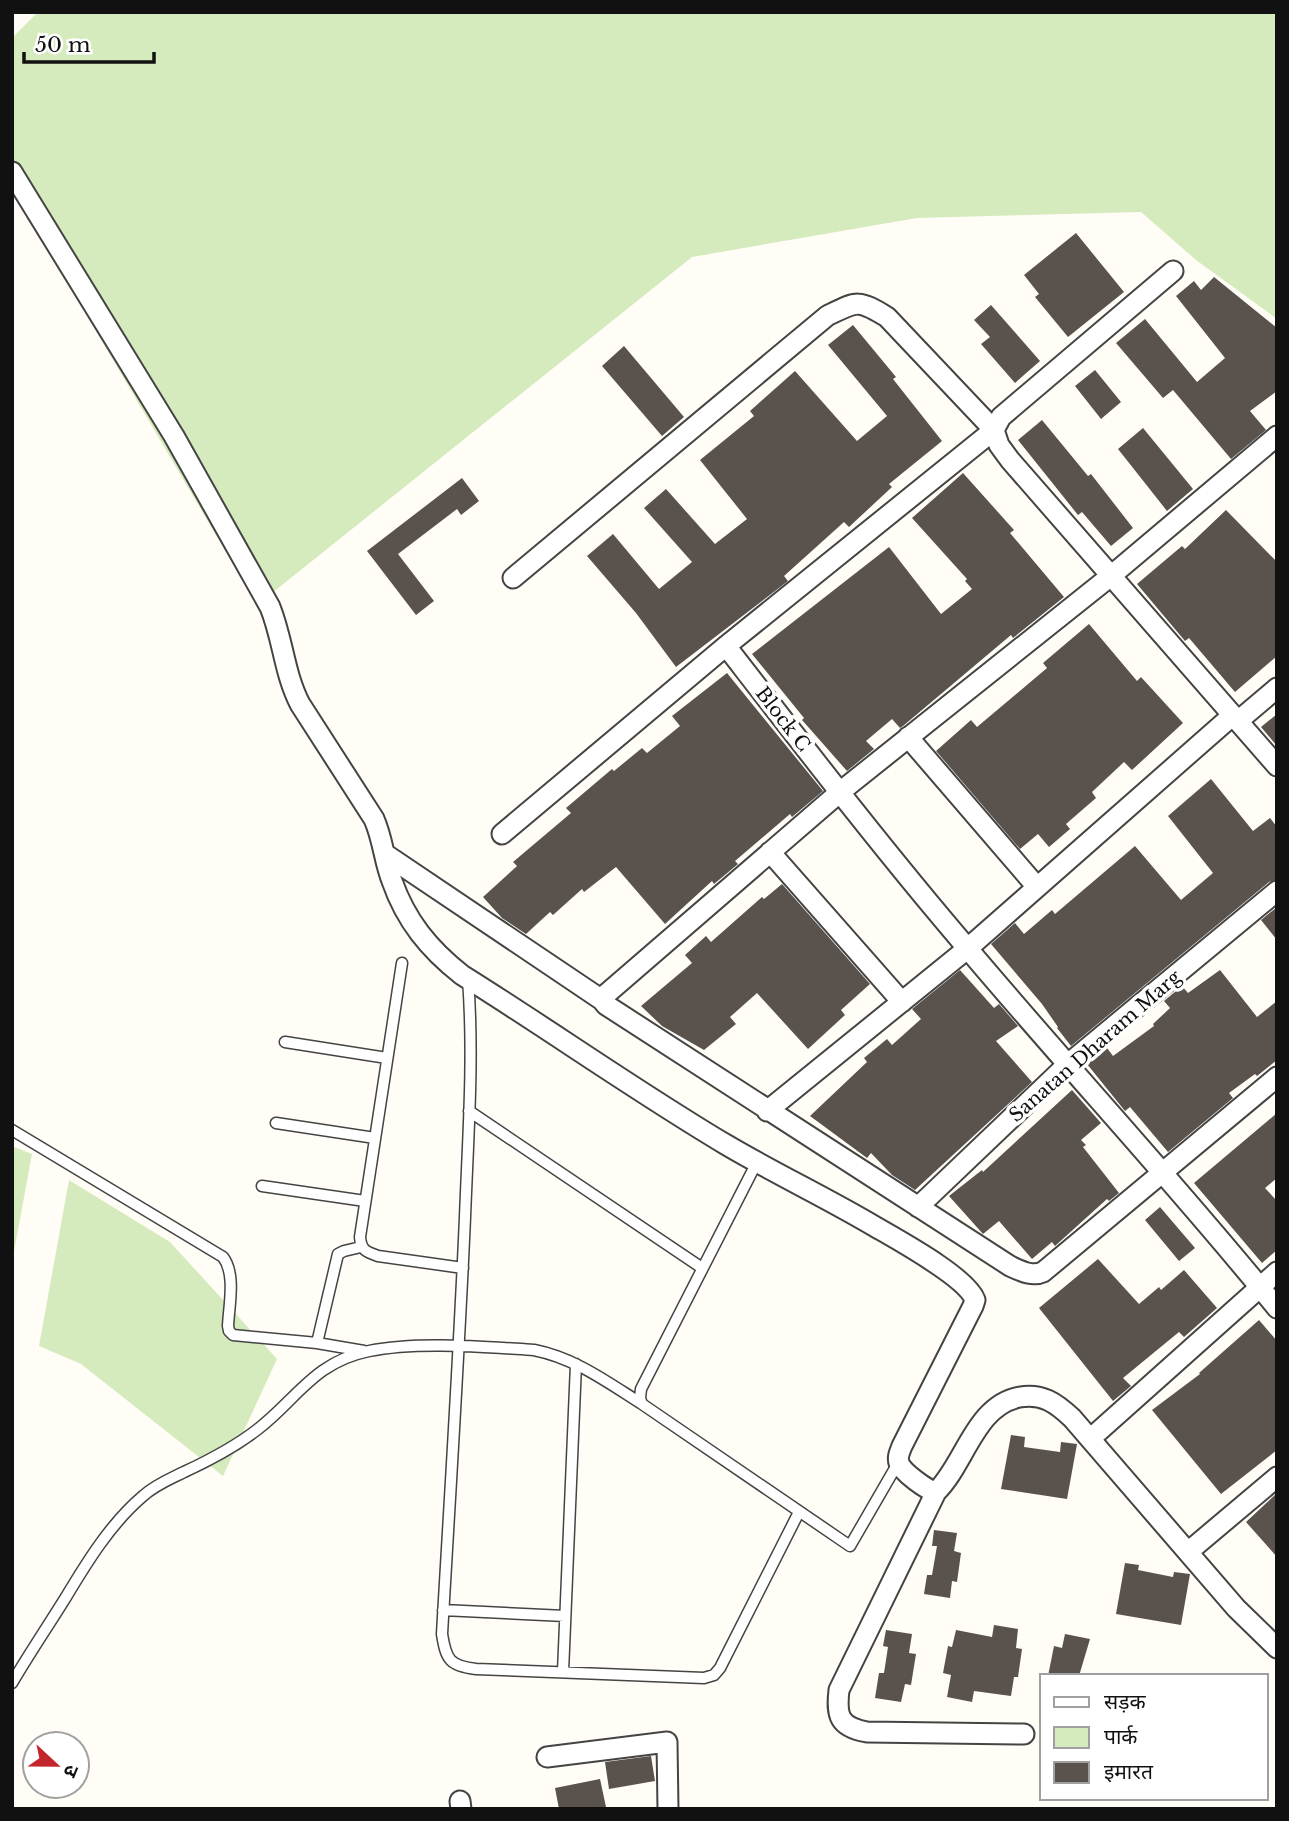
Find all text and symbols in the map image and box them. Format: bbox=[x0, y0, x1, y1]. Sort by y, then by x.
scale bar bbox=[24, 21, 154, 65]
text: 50 m bbox=[35, 32, 91, 58]
street label: Block C bbox=[751, 682, 815, 756]
street label: Sanatan Dharam Marg bbox=[1004, 965, 1186, 1127]
legend bbox=[1040, 1674, 1268, 1800]
text: सड़क bbox=[1104, 1689, 1146, 1715]
text: पार्क bbox=[1104, 1724, 1138, 1750]
north arrow bbox=[21, 1730, 91, 1800]
text: इमारत bbox=[1104, 1759, 1154, 1785]
text: उ bbox=[58, 1762, 84, 1781]

